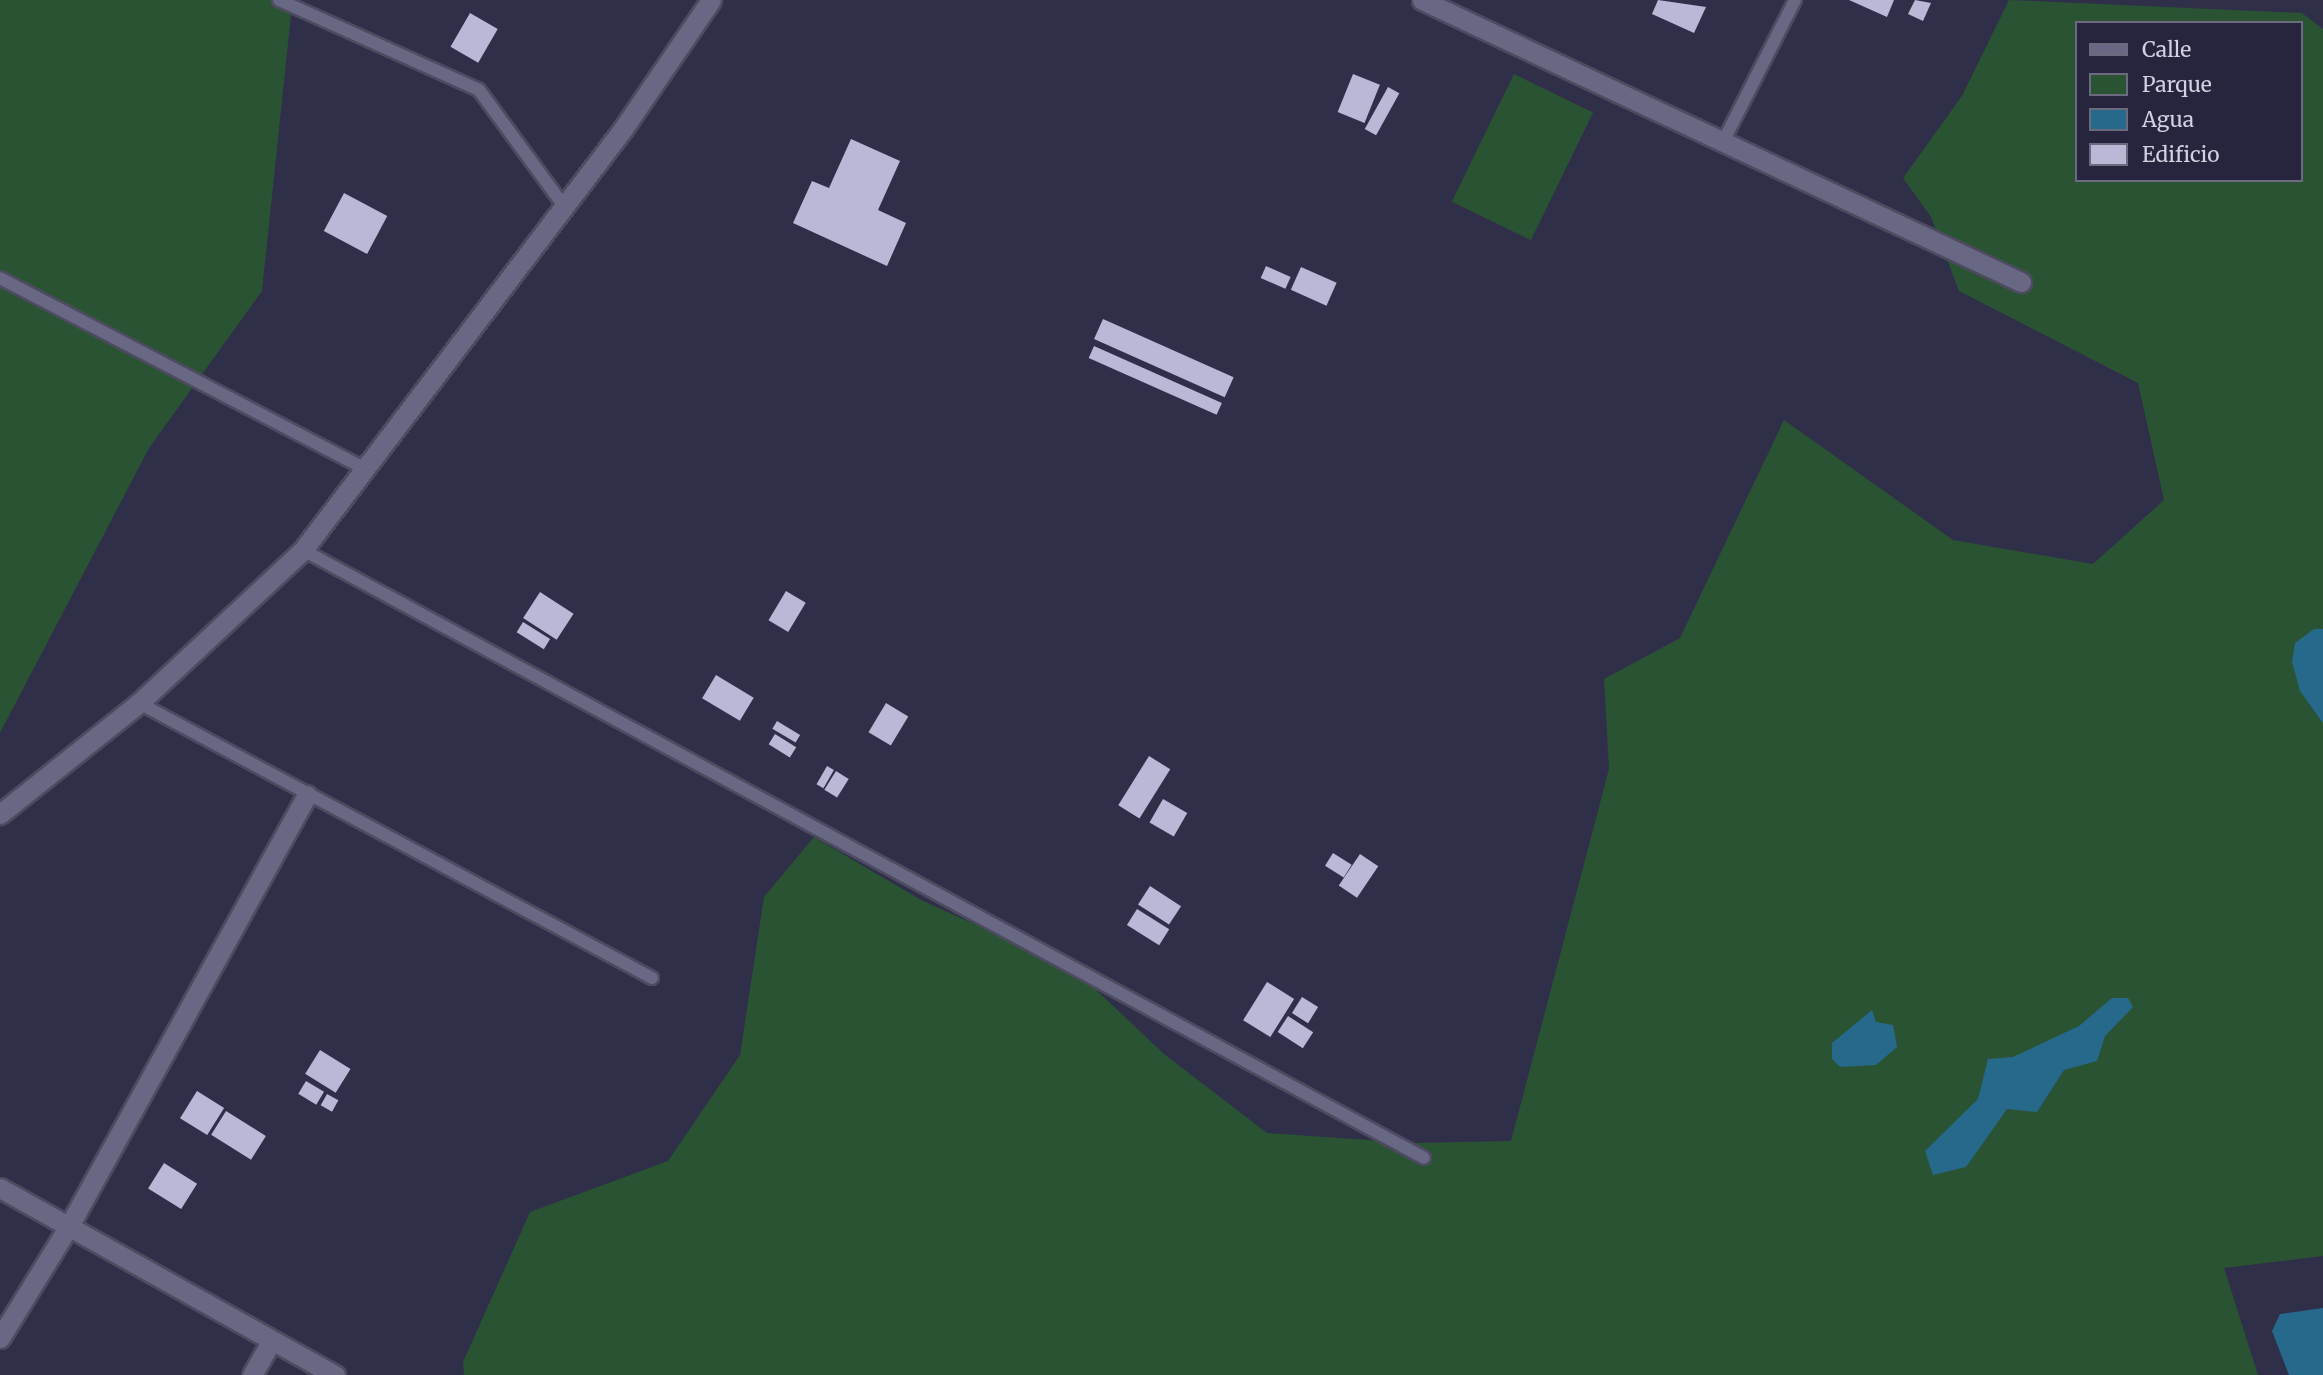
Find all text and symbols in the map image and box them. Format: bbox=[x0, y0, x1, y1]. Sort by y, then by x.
legend bbox=[2074, 21, 2302, 182]
text: Calle bbox=[2142, 36, 2191, 63]
text: Parque bbox=[2142, 71, 2212, 98]
text: Agua bbox=[2142, 106, 2194, 133]
text: Edificio bbox=[2142, 141, 2219, 168]

